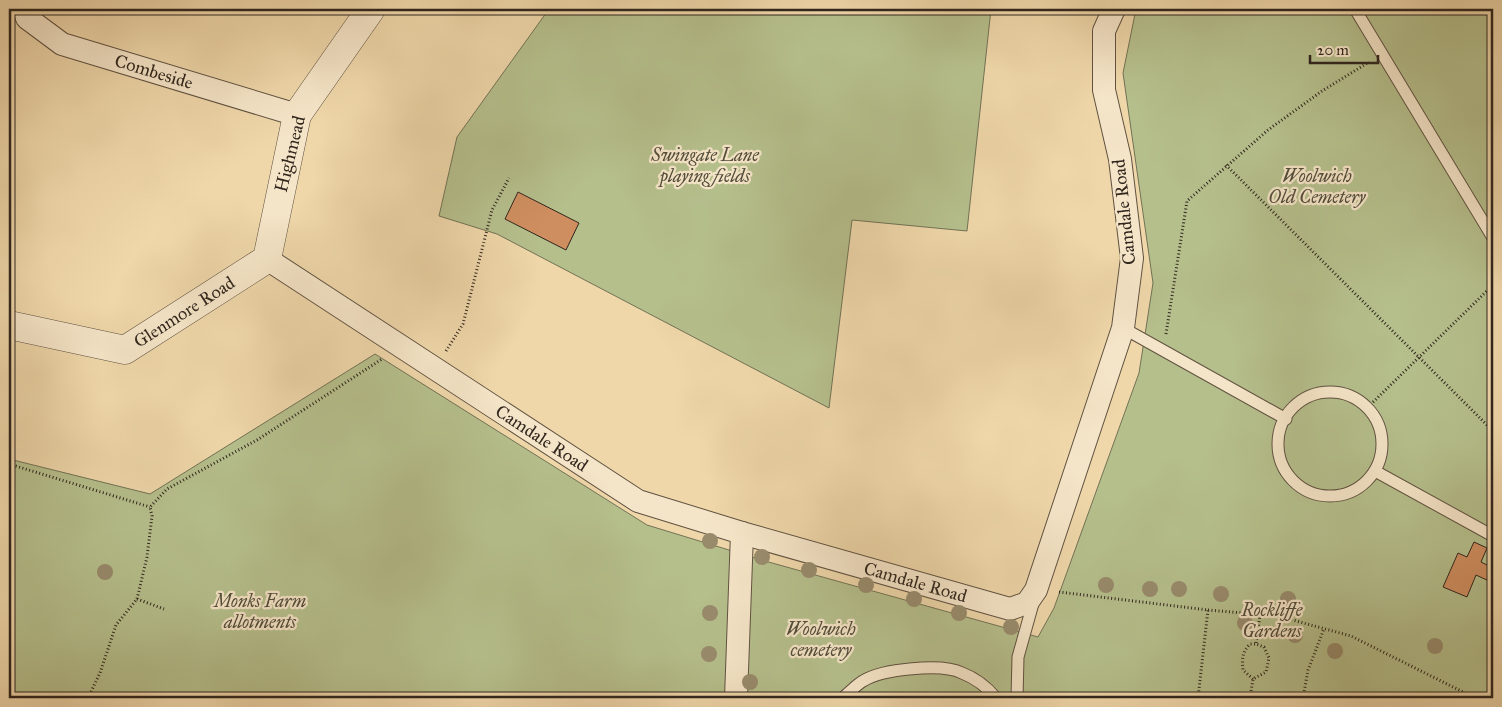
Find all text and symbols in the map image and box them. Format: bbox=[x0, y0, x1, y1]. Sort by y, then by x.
scale bar bbox=[1310, 32, 1377, 64]
text: 20 m bbox=[1317, 41, 1349, 59]
street label: Combeside bbox=[112, 50, 196, 94]
street label: Highmead bbox=[270, 113, 311, 195]
park label: Swingate Lane playing fields bbox=[650, 144, 760, 188]
street label: Camdale Road bbox=[1108, 158, 1140, 266]
park label: Woolwich Old Cemetery bbox=[1269, 165, 1367, 208]
street label: Glenmore Road bbox=[130, 272, 239, 353]
street label: Camdale Road bbox=[491, 400, 592, 476]
street label: Camdale Road bbox=[861, 557, 969, 607]
park label: Monks Farm allotments bbox=[212, 590, 307, 633]
park label: Rockliffe Gardens bbox=[1240, 599, 1304, 642]
park label: Woolwich cemetery bbox=[786, 618, 856, 661]

